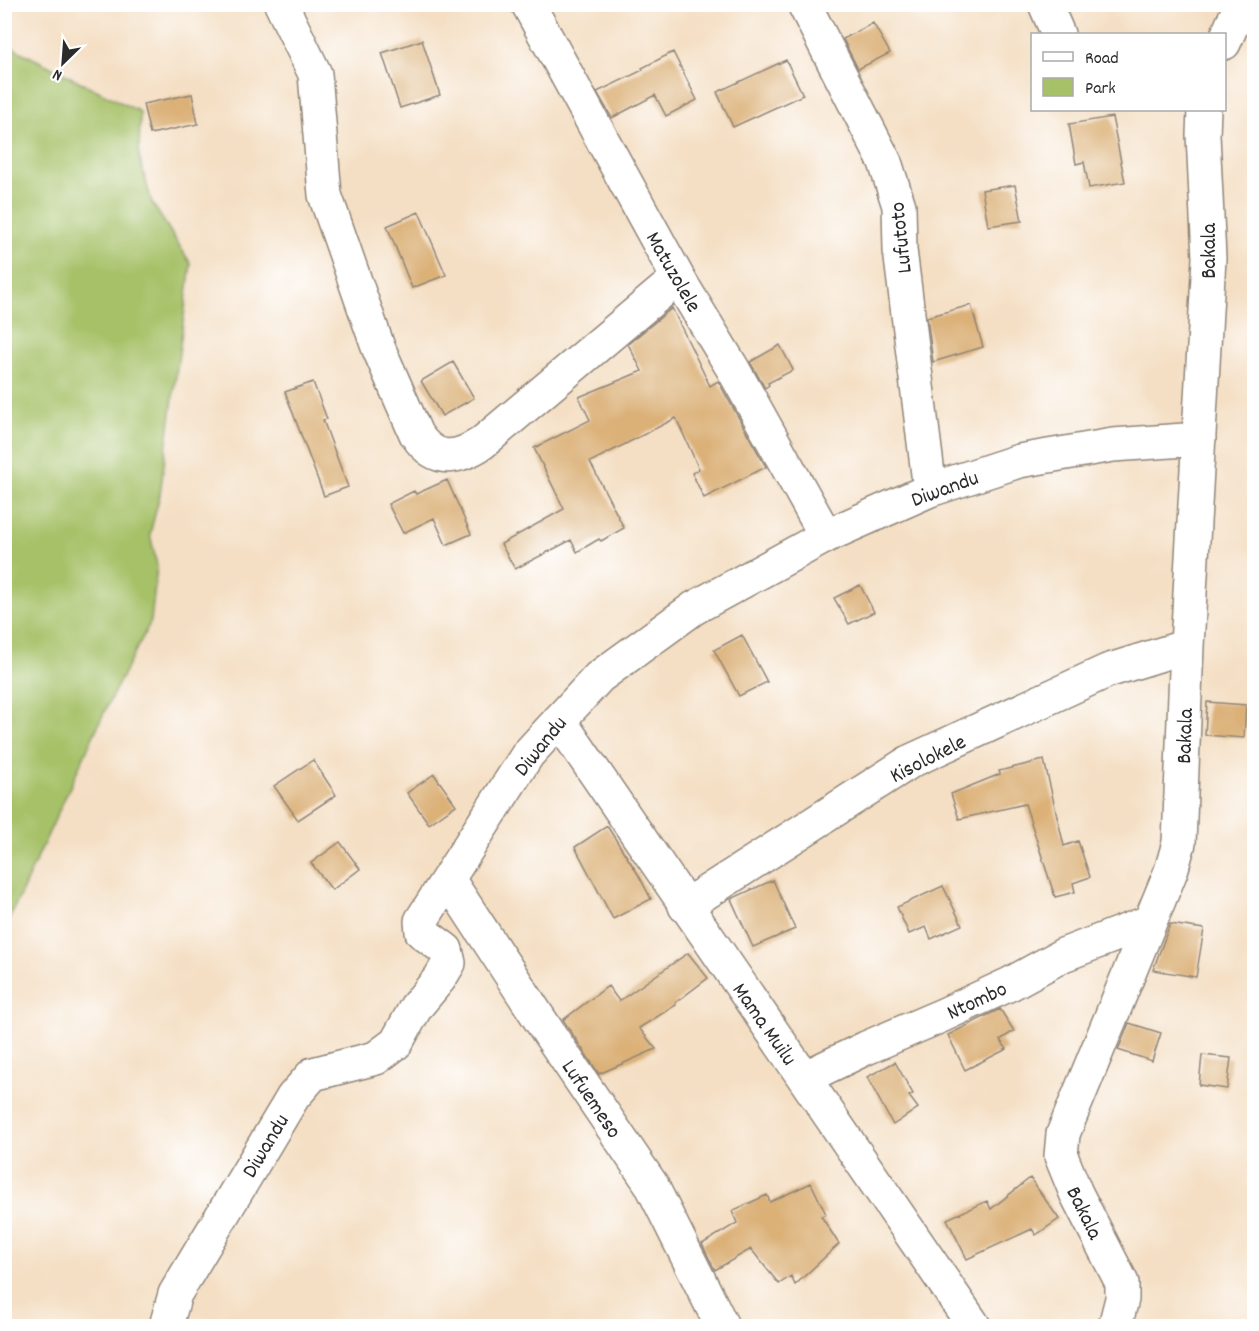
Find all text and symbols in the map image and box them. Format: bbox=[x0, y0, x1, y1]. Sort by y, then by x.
north arrow bbox=[33, 33, 93, 93]
legend bbox=[1031, 33, 1226, 111]
text: Road bbox=[1085, 47, 1119, 72]
text: N bbox=[49, 62, 66, 86]
text: Park bbox=[1085, 77, 1116, 102]
street label: Lufutoto bbox=[883, 200, 922, 275]
street label: Bakala bbox=[1195, 223, 1226, 279]
street label: Matuzolele bbox=[636, 227, 708, 319]
street label: Diwandu bbox=[907, 464, 983, 517]
street label: Bakala bbox=[1170, 707, 1203, 764]
street label: Diwandu bbox=[508, 710, 576, 784]
street label: Kisolokele bbox=[885, 728, 972, 793]
street label: Ntombo bbox=[942, 975, 1013, 1030]
street label: Mama Muilu bbox=[723, 977, 803, 1073]
street label: Lufuemeso bbox=[552, 1054, 628, 1146]
street label: Diwandu bbox=[236, 1109, 298, 1185]
street label: Bakala bbox=[1057, 1182, 1109, 1246]

